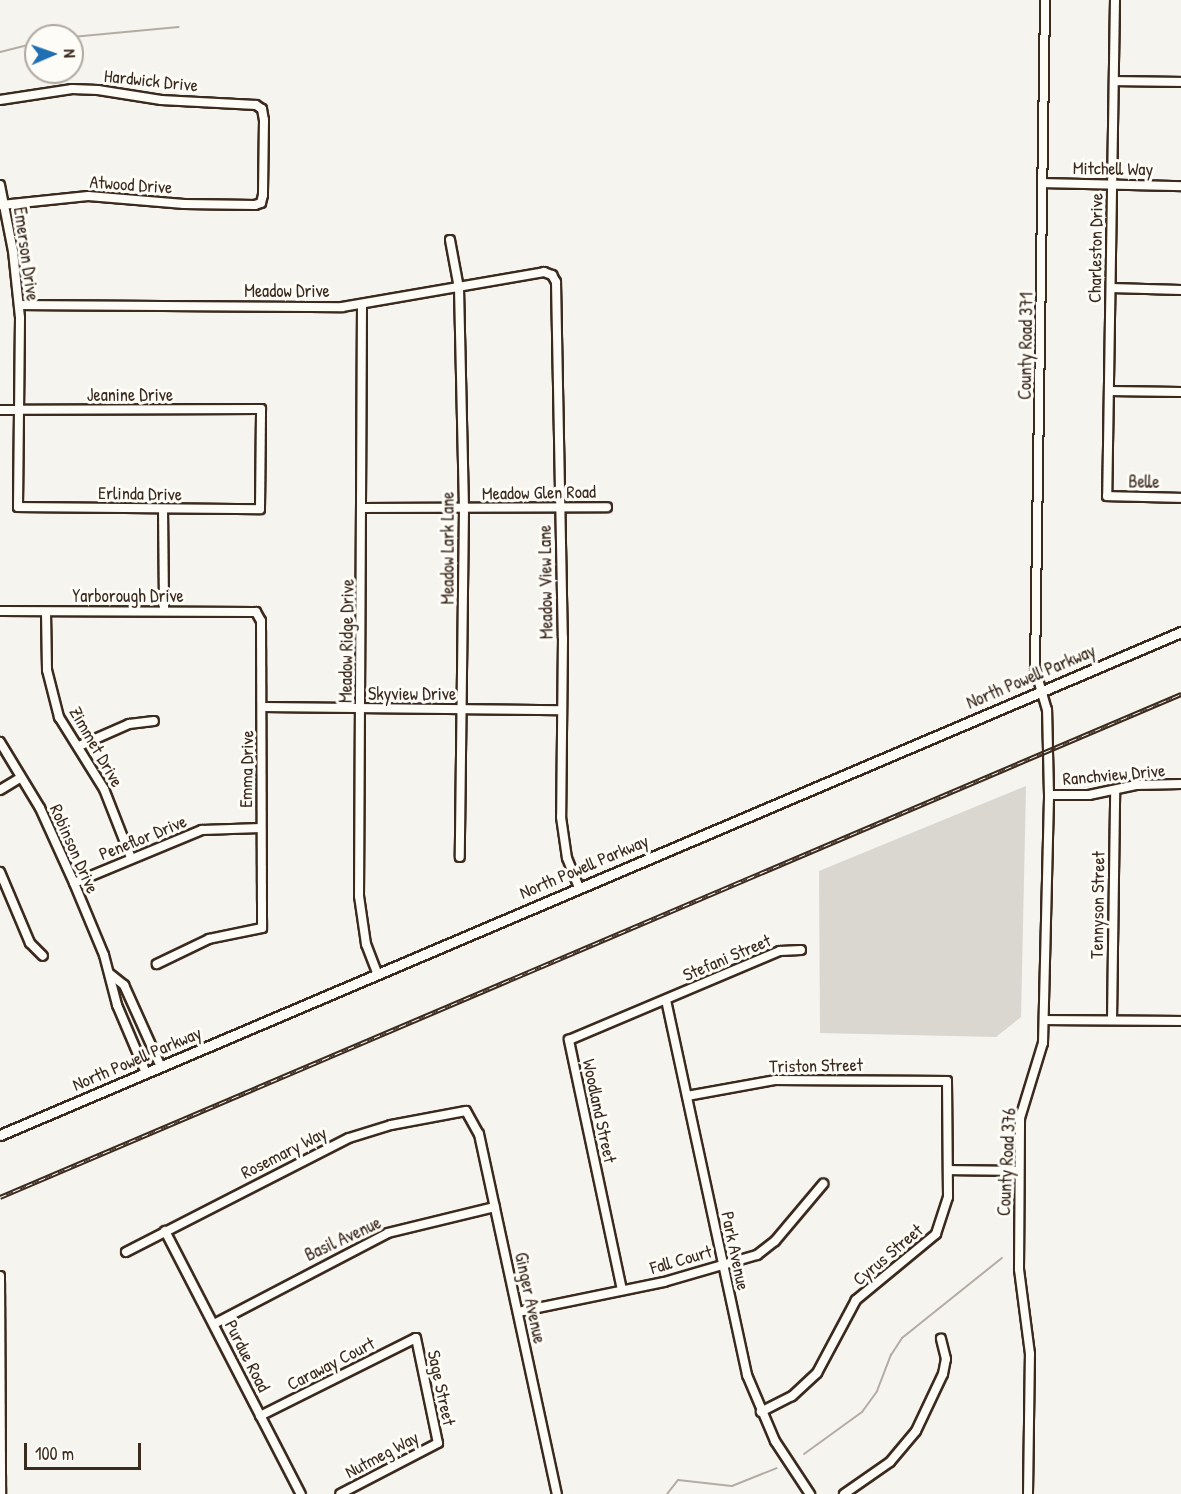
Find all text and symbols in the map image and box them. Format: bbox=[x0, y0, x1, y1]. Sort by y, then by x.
north arrow bbox=[24, 24, 84, 84]
text: N bbox=[59, 49, 81, 58]
street label: Hardwick Drive bbox=[103, 65, 199, 97]
street label: Mitchell Way bbox=[1073, 158, 1153, 180]
street label: Atwood Drive bbox=[89, 171, 173, 199]
street label: Charleston Drive bbox=[1084, 193, 1108, 303]
street label: Emerson Drive bbox=[9, 206, 43, 302]
street label: Meadow Drive bbox=[244, 280, 330, 302]
street label: County Road 371 bbox=[1014, 292, 1038, 400]
street label: Jeanine Drive bbox=[87, 384, 173, 406]
street label: Belle bbox=[1128, 471, 1160, 493]
street label: Meadow Glen Road bbox=[482, 481, 596, 505]
street label: Erlinda Drive bbox=[98, 482, 182, 506]
street label: Meadow Lark Lane bbox=[437, 491, 459, 605]
street label: Meadow View Lane bbox=[534, 525, 558, 639]
street label: Meadow Ridge Drive bbox=[335, 579, 359, 703]
street label: Yarborough Drive bbox=[72, 585, 184, 607]
street label: North Powell Parkway bbox=[963, 640, 1099, 714]
street label: Skyview Drive bbox=[368, 683, 456, 705]
street label: Zimmet Drive bbox=[64, 703, 128, 791]
street label: Emma Drive bbox=[236, 730, 258, 808]
street label: Ranchview Drive bbox=[1062, 760, 1166, 790]
street label: Robinson Drive bbox=[45, 801, 103, 897]
street label: Peneflor Drive bbox=[96, 811, 190, 865]
street label: North Powell Parkway bbox=[516, 830, 652, 904]
street label: Tennyson Street bbox=[1086, 851, 1110, 959]
street label: Stefani Street bbox=[680, 930, 774, 986]
street label: North Powell Parkway bbox=[69, 1022, 205, 1096]
street label: Triston Street bbox=[769, 1054, 863, 1078]
street label: Woodland Street bbox=[577, 1057, 621, 1165]
street label: County Road 376 bbox=[993, 1107, 1021, 1217]
street label: Rosemary Way bbox=[238, 1122, 330, 1184]
street label: Park Avenue bbox=[716, 1210, 754, 1292]
street label: Basil Avenue bbox=[301, 1212, 385, 1266]
street label: Cyrus Street bbox=[849, 1220, 927, 1290]
street label: Fall Court bbox=[648, 1241, 714, 1279]
street label: Ginger Avenue bbox=[510, 1250, 550, 1346]
street label: Purdue Road bbox=[220, 1316, 274, 1396]
street label: Caraway Court bbox=[284, 1333, 378, 1395]
street label: Sage Street bbox=[422, 1348, 460, 1428]
street label: Nutmeg Way bbox=[341, 1427, 423, 1483]
scale bar bbox=[27, 1431, 144, 1469]
text: 100 m bbox=[35, 1441, 74, 1466]

